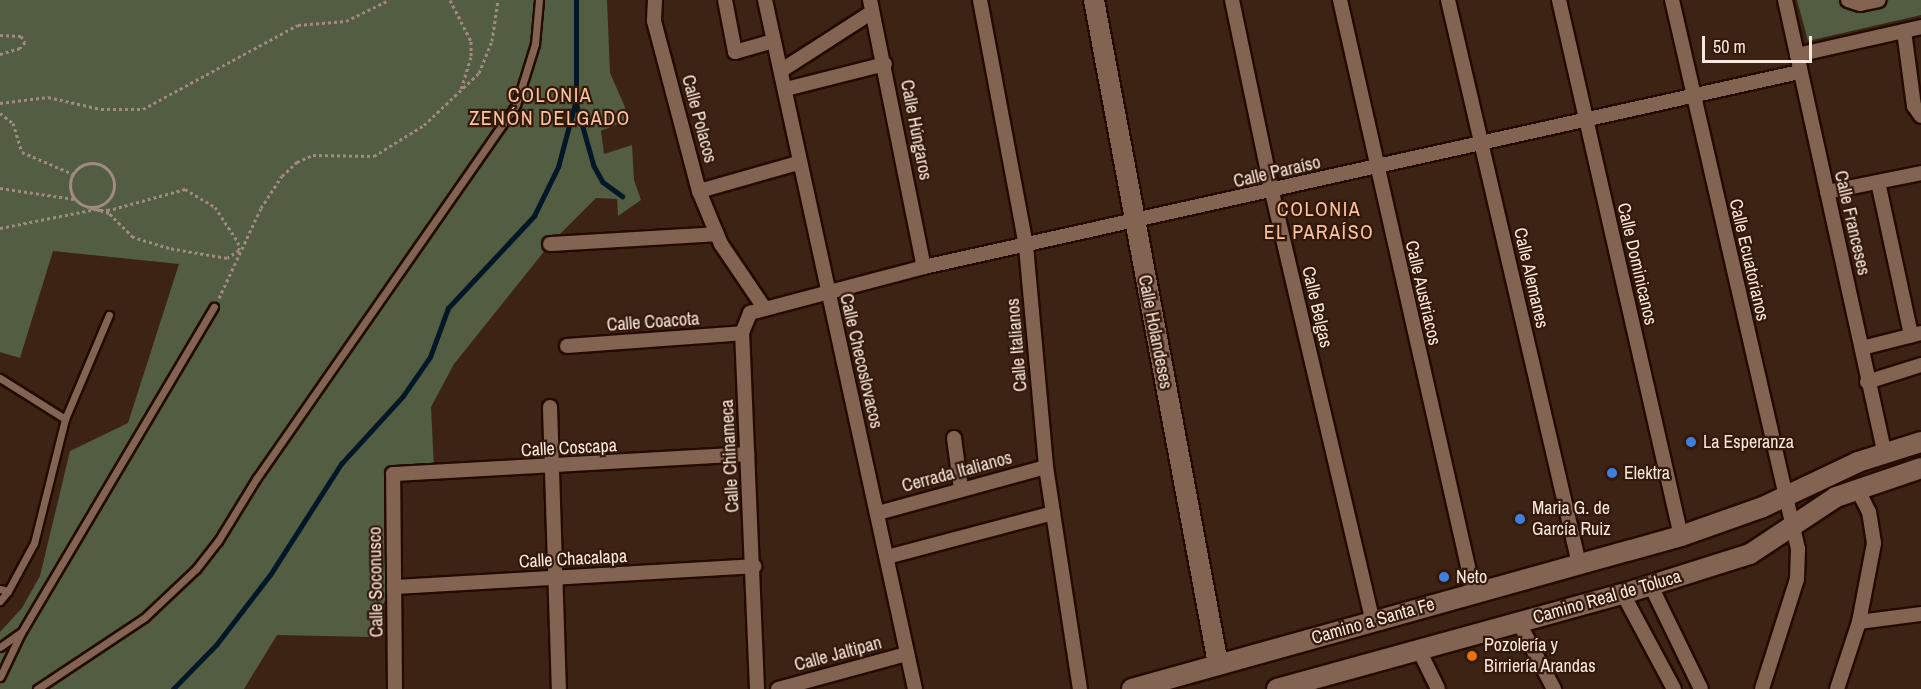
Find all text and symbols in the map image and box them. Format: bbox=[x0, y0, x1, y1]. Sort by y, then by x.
scale bar bbox=[1705, 24, 1814, 62]
text: 50 m bbox=[1713, 34, 1746, 59]
street label: Calle Polacos bbox=[677, 73, 721, 165]
street label: Calle Húngaros bbox=[896, 78, 936, 182]
district label: COLONIA ZENÓN DELGADO bbox=[469, 82, 631, 129]
street label: Calle Paraíso bbox=[1231, 152, 1323, 192]
street label: Calle Franceses bbox=[1829, 169, 1875, 277]
district label: COLONIA EL PARAÍSO bbox=[1263, 196, 1375, 243]
street label: Calle Ecuatorianos bbox=[1724, 197, 1774, 323]
street label: Calle Dominicanos bbox=[1612, 201, 1662, 327]
street label: Calle Alemanes bbox=[1509, 225, 1553, 331]
street label: Calle Austriacos bbox=[1400, 238, 1446, 348]
street label: Calle Belgas bbox=[1297, 264, 1337, 350]
street label: Calle Holandeses bbox=[1133, 273, 1177, 391]
street label: Calle Checoslovacos bbox=[835, 291, 887, 431]
street label: Calle Italianos bbox=[1002, 297, 1032, 393]
street label: Calle Coacota bbox=[606, 308, 700, 336]
street label: Calle Chinameca bbox=[716, 399, 744, 513]
place label: La Esperanza bbox=[1703, 431, 1794, 453]
street label: Calle Coscapa bbox=[521, 435, 617, 461]
marker: La Esperanza bbox=[1684, 435, 1698, 449]
street label: Cerrada Italianos bbox=[900, 447, 1014, 497]
place label: Elektra bbox=[1624, 462, 1670, 484]
marker: Elektra bbox=[1605, 466, 1619, 480]
place label: Maria G. de García Ruiz bbox=[1532, 498, 1611, 540]
marker: Maria G. de García Ruiz bbox=[1513, 512, 1527, 526]
street label: Calle Soconusco bbox=[364, 526, 388, 638]
street label: Calle Chacalapa bbox=[518, 545, 628, 573]
street label: Camino Real de Toluca bbox=[1530, 565, 1684, 629]
place label: Neto bbox=[1456, 566, 1487, 588]
marker: Neto bbox=[1437, 570, 1451, 584]
street label: Camino a Santa Fe bbox=[1309, 593, 1437, 649]
street label: Calle Jaltipan bbox=[792, 632, 884, 676]
place label: Pozolería y Birriería Arandas bbox=[1484, 635, 1596, 678]
marker: Pozolería y Birriería Arandas bbox=[1465, 649, 1479, 663]

